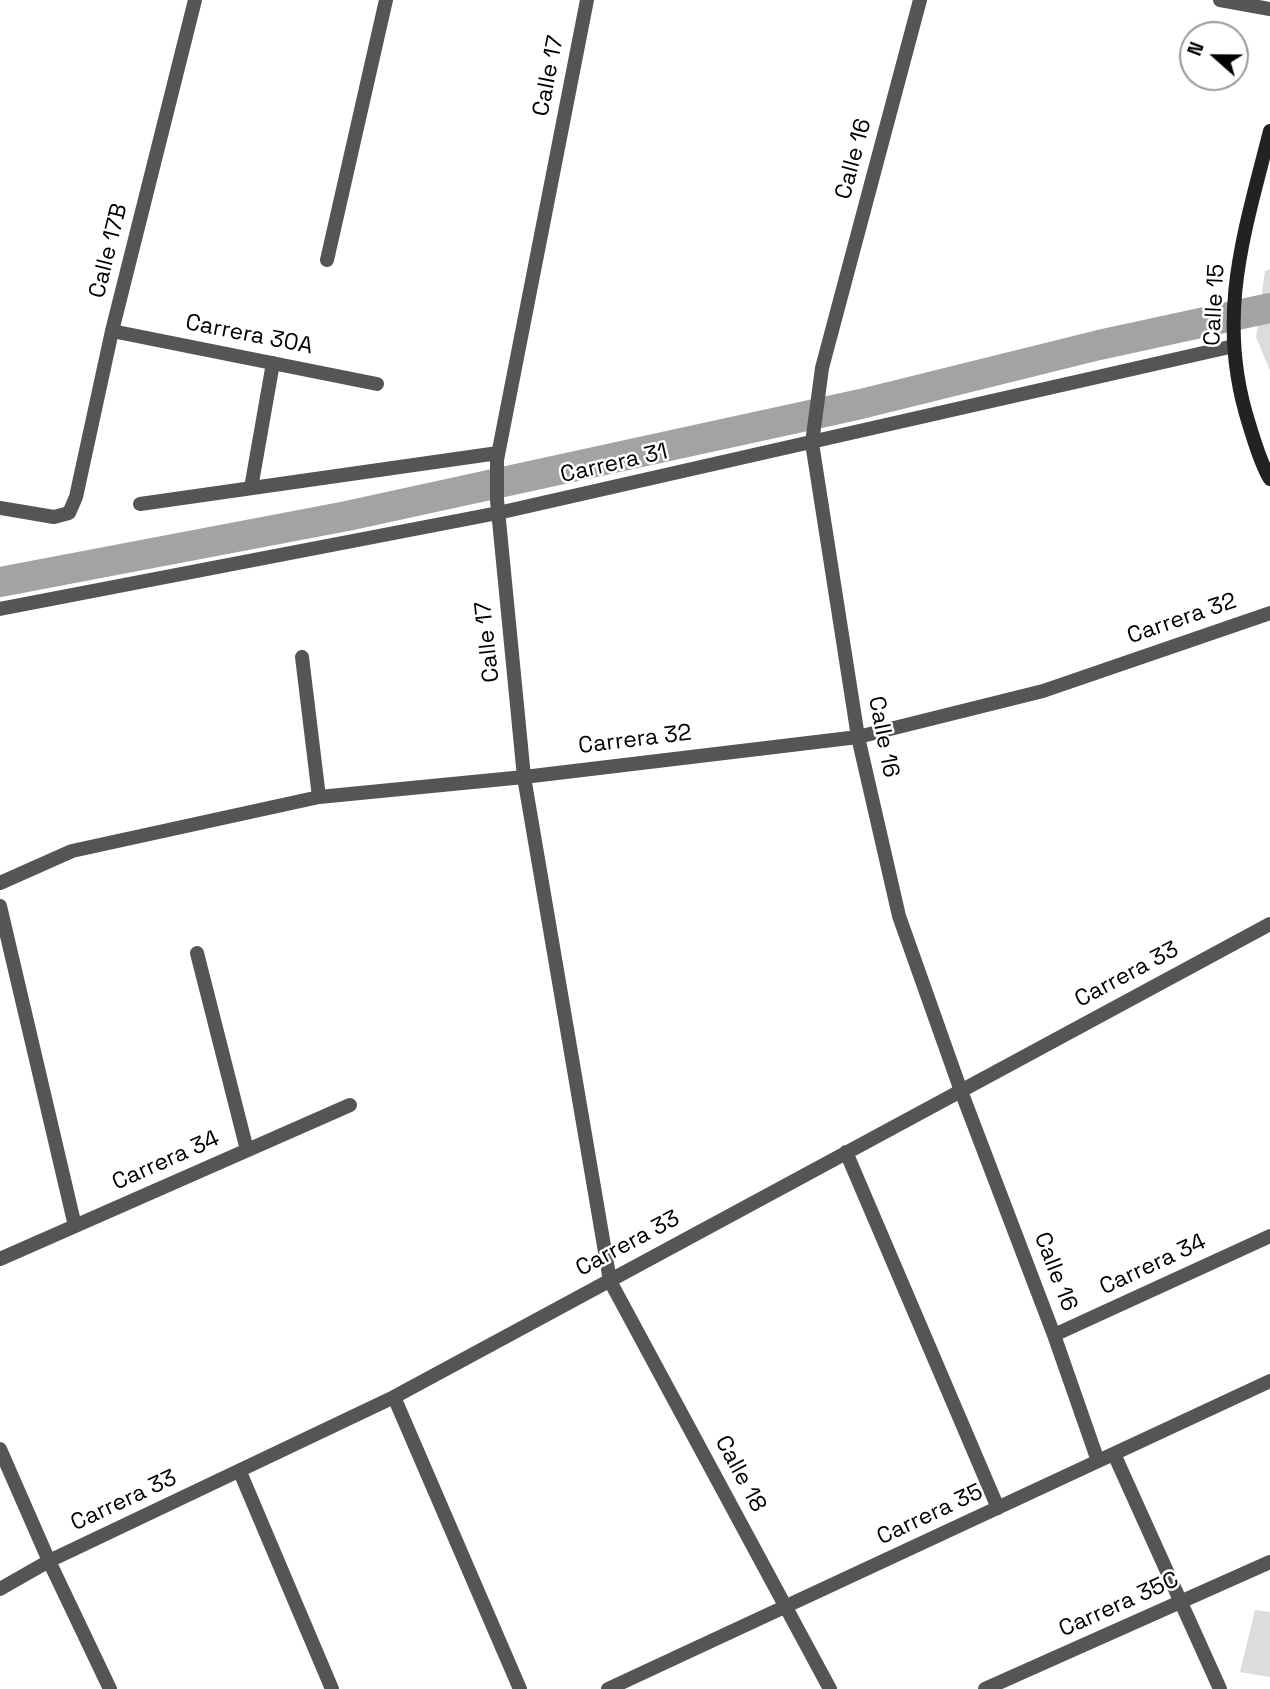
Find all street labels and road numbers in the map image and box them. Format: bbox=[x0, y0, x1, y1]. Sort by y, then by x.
street label: Calle 17 bbox=[528, 33, 570, 119]
street label: Calle 16 bbox=[830, 116, 878, 202]
street label: Calle 17B bbox=[84, 201, 134, 301]
street label: Calle 15 bbox=[1199, 263, 1231, 347]
street label: Carrera 30A bbox=[183, 309, 315, 361]
street label: Carrera 31 bbox=[558, 438, 670, 490]
street label: Carrera 32 bbox=[1124, 587, 1240, 651]
street label: Calle 17 bbox=[470, 600, 506, 684]
street label: Calle 16 bbox=[862, 694, 904, 780]
street label: Carrera 32 bbox=[577, 719, 693, 761]
street label: Carrera 33 bbox=[1070, 936, 1184, 1014]
street label: Carrera 34 bbox=[108, 1125, 224, 1197]
street label: Carrera 33 bbox=[571, 1205, 685, 1283]
street label: Carrera 34 bbox=[1095, 1228, 1211, 1302]
street label: Calle 16 bbox=[1027, 1229, 1083, 1315]
street label: Calle 18 bbox=[708, 1431, 772, 1517]
street label: Carrera 33 bbox=[67, 1464, 181, 1538]
street label: Carrera 35 bbox=[873, 1478, 987, 1552]
street label: Carrera 35C bbox=[1055, 1566, 1183, 1644]

